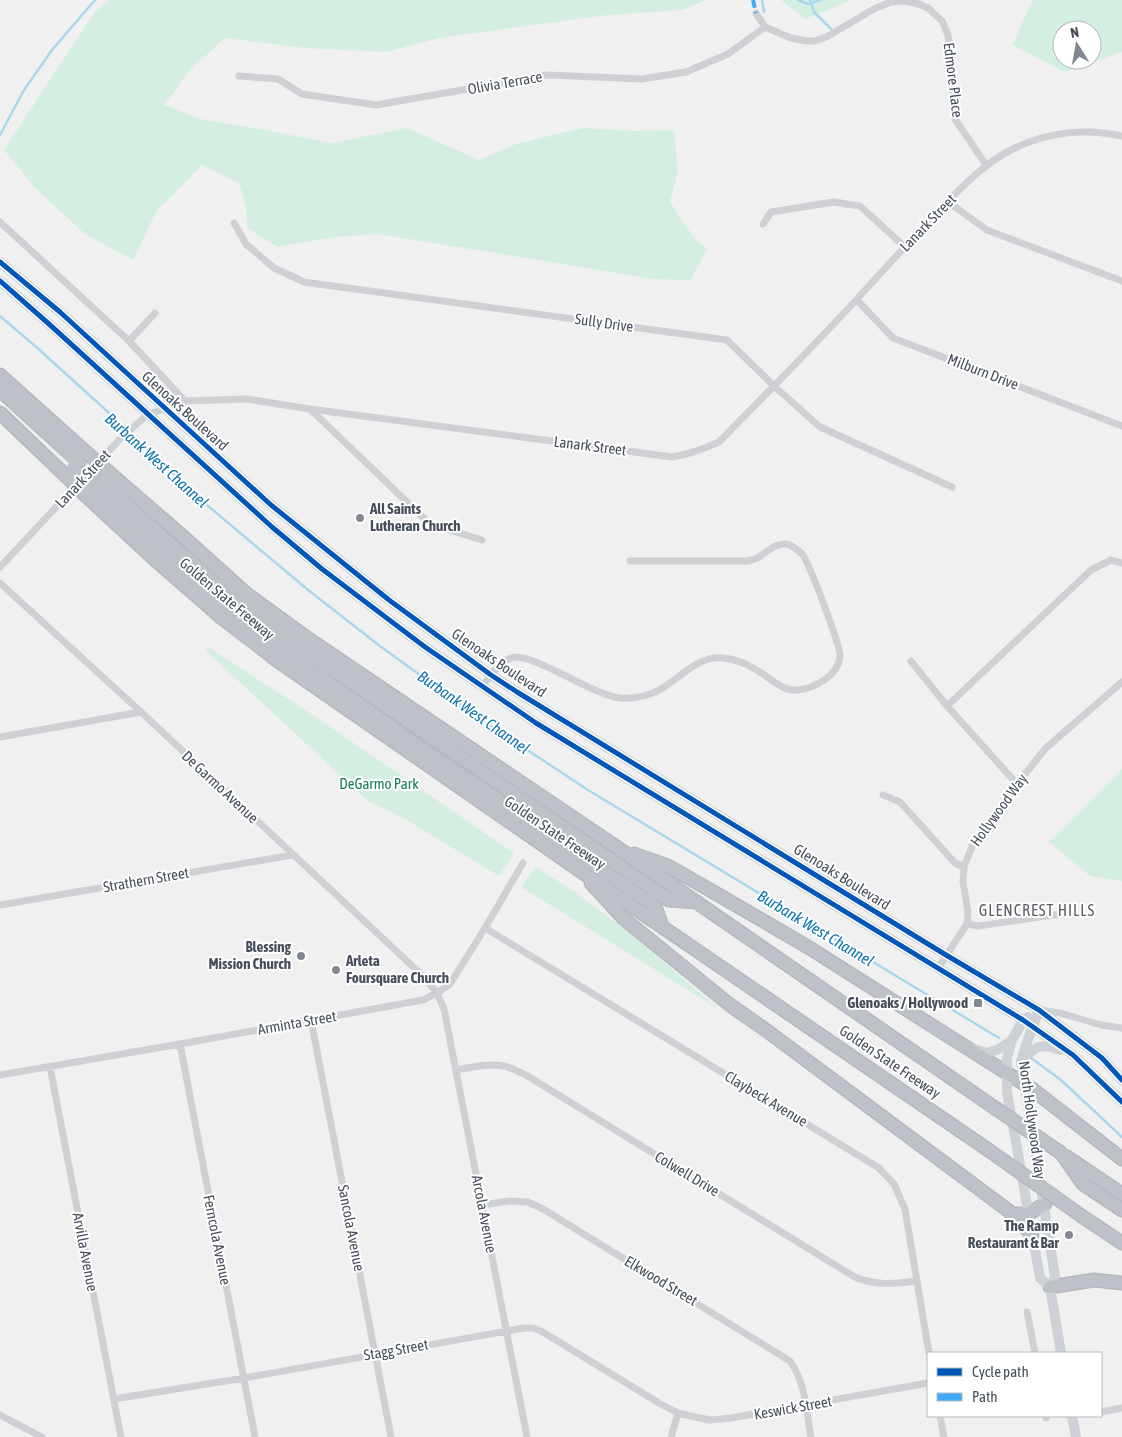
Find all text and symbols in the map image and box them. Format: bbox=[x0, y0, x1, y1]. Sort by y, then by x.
north arrow bbox=[1052, 20, 1102, 70]
text: N bbox=[1069, 24, 1080, 41]
street label: Edmore Place bbox=[940, 42, 967, 119]
street label: Olivia Terrace bbox=[466, 68, 544, 97]
street label: Lanark Street bbox=[896, 190, 959, 255]
street label: Sully Drive bbox=[574, 310, 634, 335]
street label: Milburn Drive bbox=[945, 350, 1021, 393]
street label: Glenoaks Boulevard bbox=[139, 367, 232, 454]
water label: Burbank West Channel bbox=[102, 409, 212, 511]
street label: Lanark Street bbox=[553, 433, 627, 458]
street label: Lanark Street bbox=[52, 446, 114, 511]
place label: All Saints Lutheran Church bbox=[369, 500, 460, 534]
marker: All Saints Lutheran Church bbox=[354, 512, 366, 524]
street label: Golden State Freeway bbox=[177, 554, 278, 643]
street label: Glenoaks Boulevard bbox=[449, 625, 550, 700]
water label: Burbank West Channel bbox=[415, 667, 533, 757]
street label: De Garmo Avenue bbox=[179, 747, 262, 826]
street label: Hollywood Way bbox=[967, 770, 1031, 849]
park label: DeGarmo Park bbox=[339, 775, 419, 792]
street label: Golden State Freeway bbox=[502, 792, 609, 873]
street label: Glenoaks Boulevard bbox=[791, 840, 894, 913]
street label: Strathern Street bbox=[102, 864, 190, 895]
water label: Burbank West Channel bbox=[755, 886, 877, 970]
district label: GLENCREST HILLS bbox=[979, 901, 1095, 919]
place label: Blessing Mission Church bbox=[209, 938, 292, 972]
marker: Blessing Mission Church bbox=[295, 950, 307, 962]
place label: Arleta Foursquare Church bbox=[345, 952, 449, 986]
marker: Arleta Foursquare Church bbox=[330, 964, 342, 976]
place label: Glenoaks / Hollywood bbox=[847, 994, 968, 1011]
marker: Glenoaks / Hollywood bbox=[972, 997, 984, 1009]
street label: Arminta Street bbox=[256, 1007, 338, 1038]
street label: Golden State Freeway bbox=[837, 1021, 944, 1102]
street label: North Hollywood Way bbox=[1016, 1060, 1049, 1180]
street label: Claybeck Avenue bbox=[722, 1067, 811, 1130]
street label: Colwell Drive bbox=[652, 1148, 723, 1200]
street label: Arcola Avenue bbox=[469, 1174, 500, 1254]
street label: Sancola Avenue bbox=[335, 1183, 368, 1273]
street label: Ferncola Avenue bbox=[200, 1193, 235, 1287]
street label: Arvilla Avenue bbox=[70, 1211, 101, 1293]
place label: The Ramp Restaurant & Bar bbox=[968, 1217, 1060, 1251]
marker: The Ramp Restaurant & Bar bbox=[1063, 1229, 1075, 1241]
street label: Elkwood Street bbox=[622, 1252, 701, 1309]
street label: Stagg Street bbox=[362, 1335, 429, 1364]
legend bbox=[927, 1352, 1102, 1417]
text: Cycle path bbox=[972, 1363, 1029, 1380]
text: Path bbox=[972, 1388, 998, 1405]
street label: Keswick Street bbox=[753, 1392, 833, 1423]

